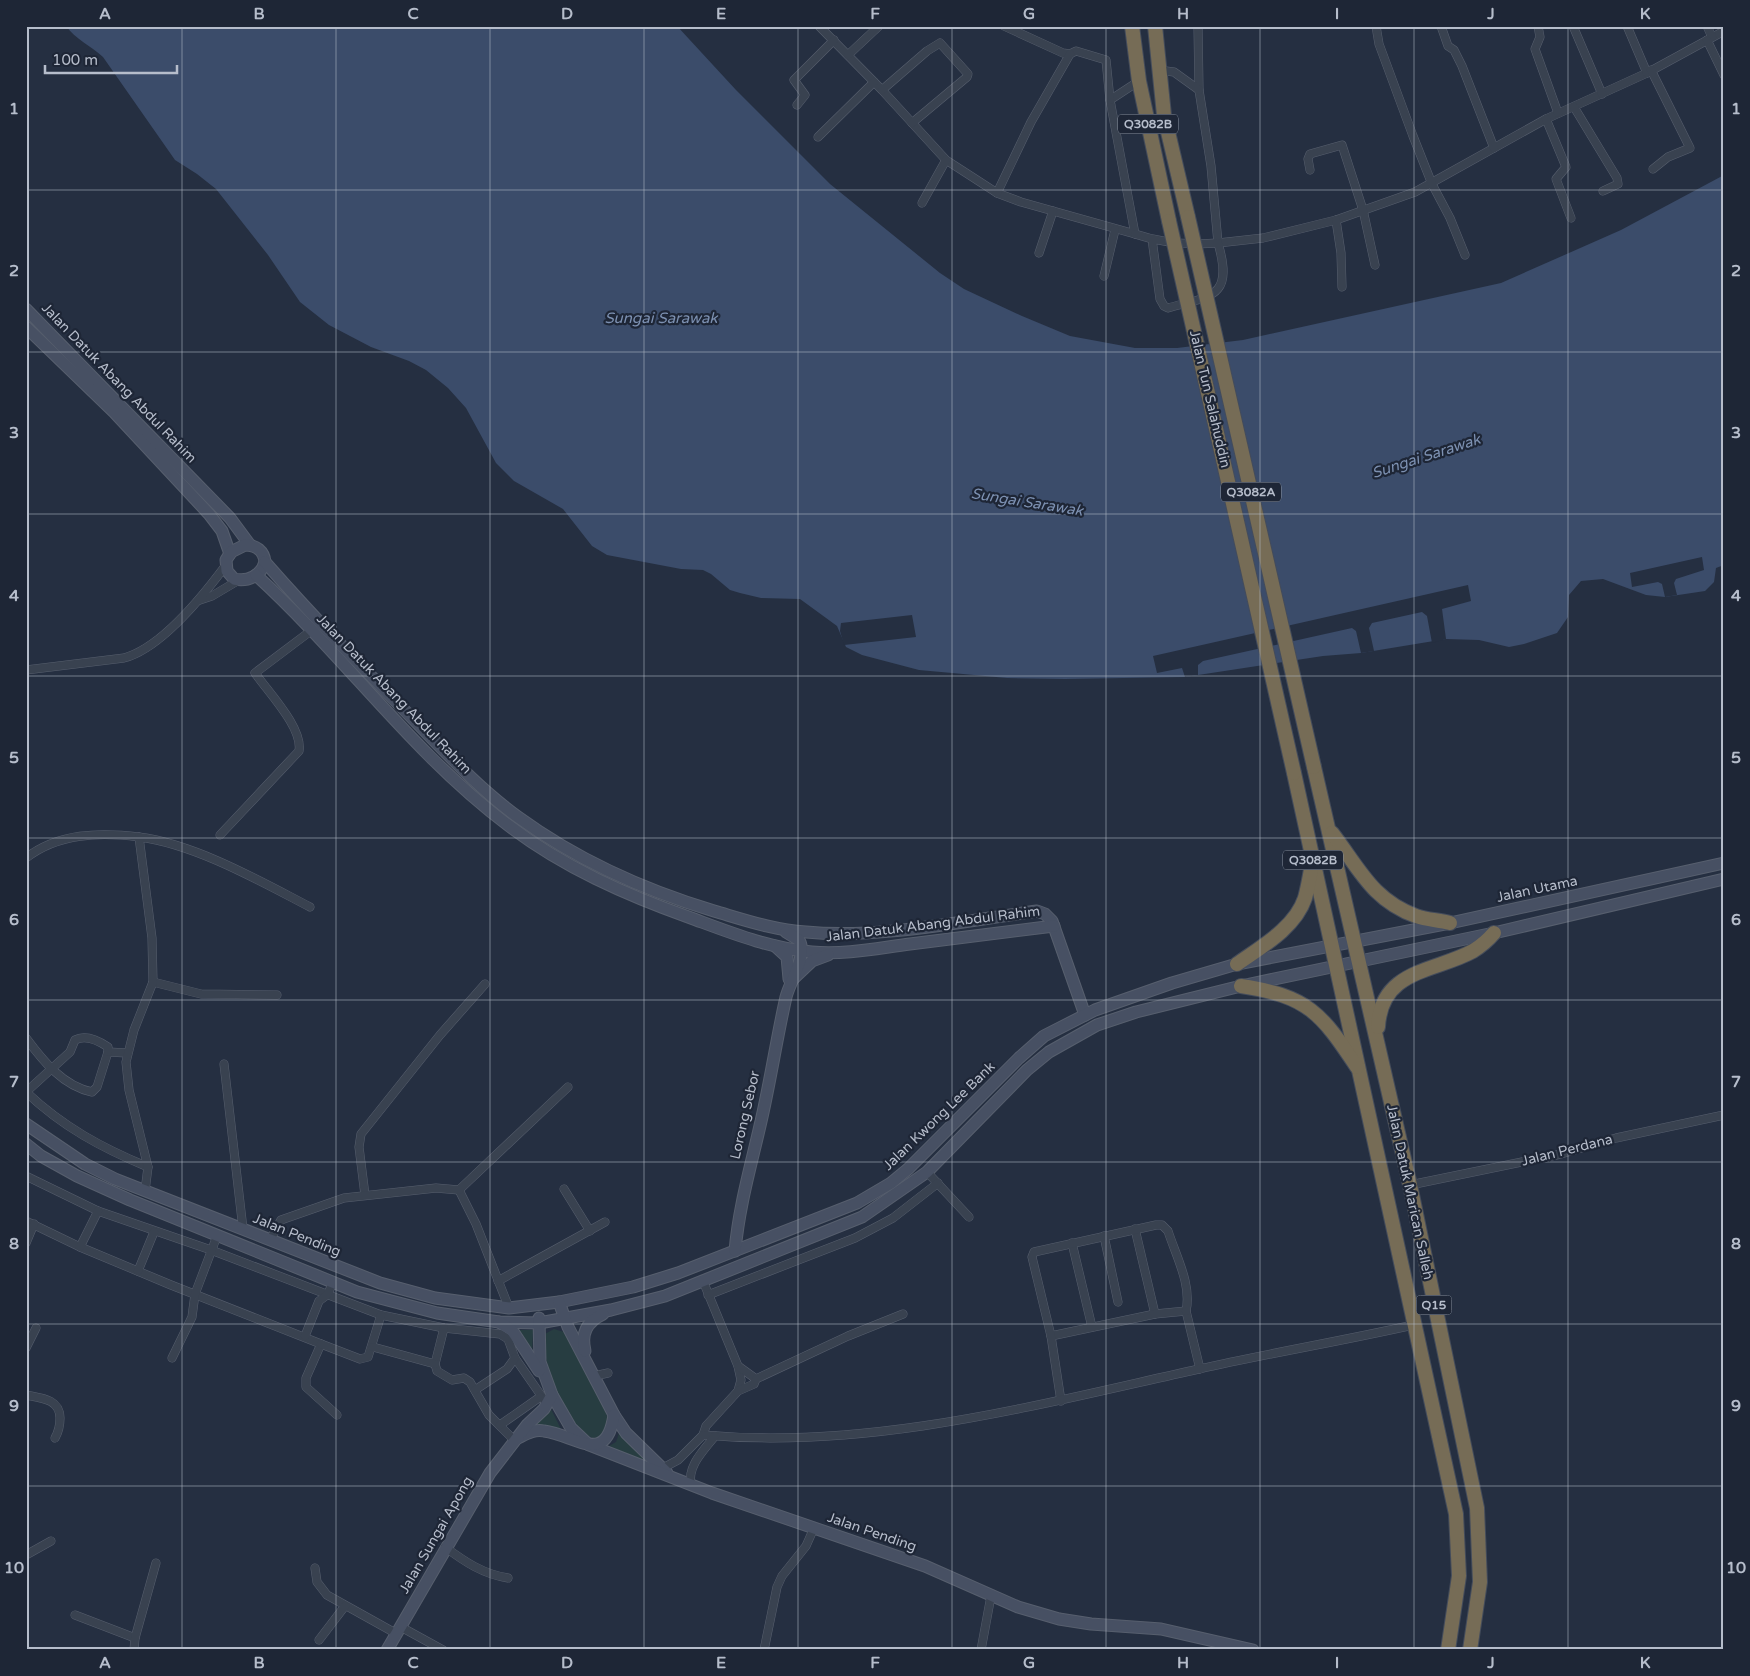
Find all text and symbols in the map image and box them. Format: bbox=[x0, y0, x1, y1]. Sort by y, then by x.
text: A bbox=[99, 4, 111, 24]
text: B bbox=[253, 4, 265, 24]
text: C bbox=[407, 4, 419, 24]
text: D bbox=[561, 4, 573, 24]
text: E bbox=[716, 4, 726, 24]
text: F bbox=[870, 4, 880, 24]
text: G bbox=[1023, 4, 1035, 24]
text: H bbox=[1177, 4, 1189, 24]
text: I bbox=[1335, 4, 1339, 24]
text: J bbox=[1486, 4, 1495, 24]
text: K bbox=[1640, 4, 1651, 24]
scale bar bbox=[45, 42, 178, 74]
text: 100 m bbox=[52, 51, 98, 69]
text: 1 bbox=[9, 99, 19, 119]
text: 1 bbox=[1731, 99, 1741, 119]
road number: Q3082B bbox=[1118, 115, 1178, 134]
text: 2 bbox=[9, 261, 19, 281]
text: 2 bbox=[1731, 261, 1741, 281]
street label: Jalan Datuk Abang Abdul Rahim bbox=[38, 300, 200, 466]
water label: Sungai Sarawak bbox=[604, 309, 719, 327]
street label: Jalan Tun Salahuddin bbox=[1186, 328, 1234, 470]
text: 3 bbox=[9, 423, 19, 443]
text: 3 bbox=[1731, 423, 1741, 443]
water label: Sungai Sarawak bbox=[1369, 429, 1484, 482]
road number: Q3082A bbox=[1221, 482, 1281, 502]
water label: Sungai Sarawak bbox=[970, 484, 1086, 520]
text: 4 bbox=[9, 586, 19, 606]
text: 4 bbox=[1731, 586, 1741, 606]
street label: Jalan Datuk Abang Abdul Rahim bbox=[313, 611, 475, 777]
text: 5 bbox=[9, 748, 19, 768]
text: 5 bbox=[1731, 748, 1741, 768]
road number: Q3082B bbox=[1283, 850, 1343, 870]
street label: Jalan Utama bbox=[1495, 872, 1579, 906]
street label: Jalan Datuk Abang Abdul Rahim bbox=[825, 902, 1041, 946]
text: 6 bbox=[9, 910, 19, 930]
text: 6 bbox=[1731, 910, 1741, 930]
street label: Jalan Kwong Lee Bank bbox=[879, 1058, 999, 1174]
street label: Lorong Sebor bbox=[727, 1068, 764, 1161]
text: 7 bbox=[9, 1072, 19, 1092]
text: 7 bbox=[1731, 1072, 1741, 1092]
street label: Jalan Datuk Marican Salleh bbox=[1383, 1103, 1437, 1281]
street label: Jalan Perdana bbox=[1520, 1130, 1614, 1170]
street label: Jalan Pending bbox=[251, 1210, 343, 1260]
text: 8 bbox=[9, 1234, 19, 1254]
text: 8 bbox=[1731, 1234, 1741, 1254]
road number: Q15 bbox=[1416, 1296, 1452, 1314]
text: 9 bbox=[9, 1396, 19, 1416]
text: 9 bbox=[1731, 1396, 1741, 1416]
street label: Jalan Sungai Apong bbox=[396, 1473, 476, 1597]
street label: Jalan Pending bbox=[825, 1509, 919, 1555]
text: 10 bbox=[4, 1558, 24, 1578]
text: 10 bbox=[1726, 1558, 1746, 1578]
text: A bbox=[99, 1653, 111, 1673]
text: B bbox=[253, 1653, 265, 1673]
text: C bbox=[407, 1653, 419, 1673]
text: D bbox=[561, 1653, 573, 1673]
text: E bbox=[716, 1653, 726, 1673]
text: F bbox=[870, 1653, 880, 1673]
text: G bbox=[1023, 1653, 1035, 1673]
text: H bbox=[1177, 1653, 1189, 1673]
text: I bbox=[1335, 1653, 1339, 1673]
text: J bbox=[1486, 1653, 1495, 1673]
text: K bbox=[1640, 1653, 1651, 1673]

